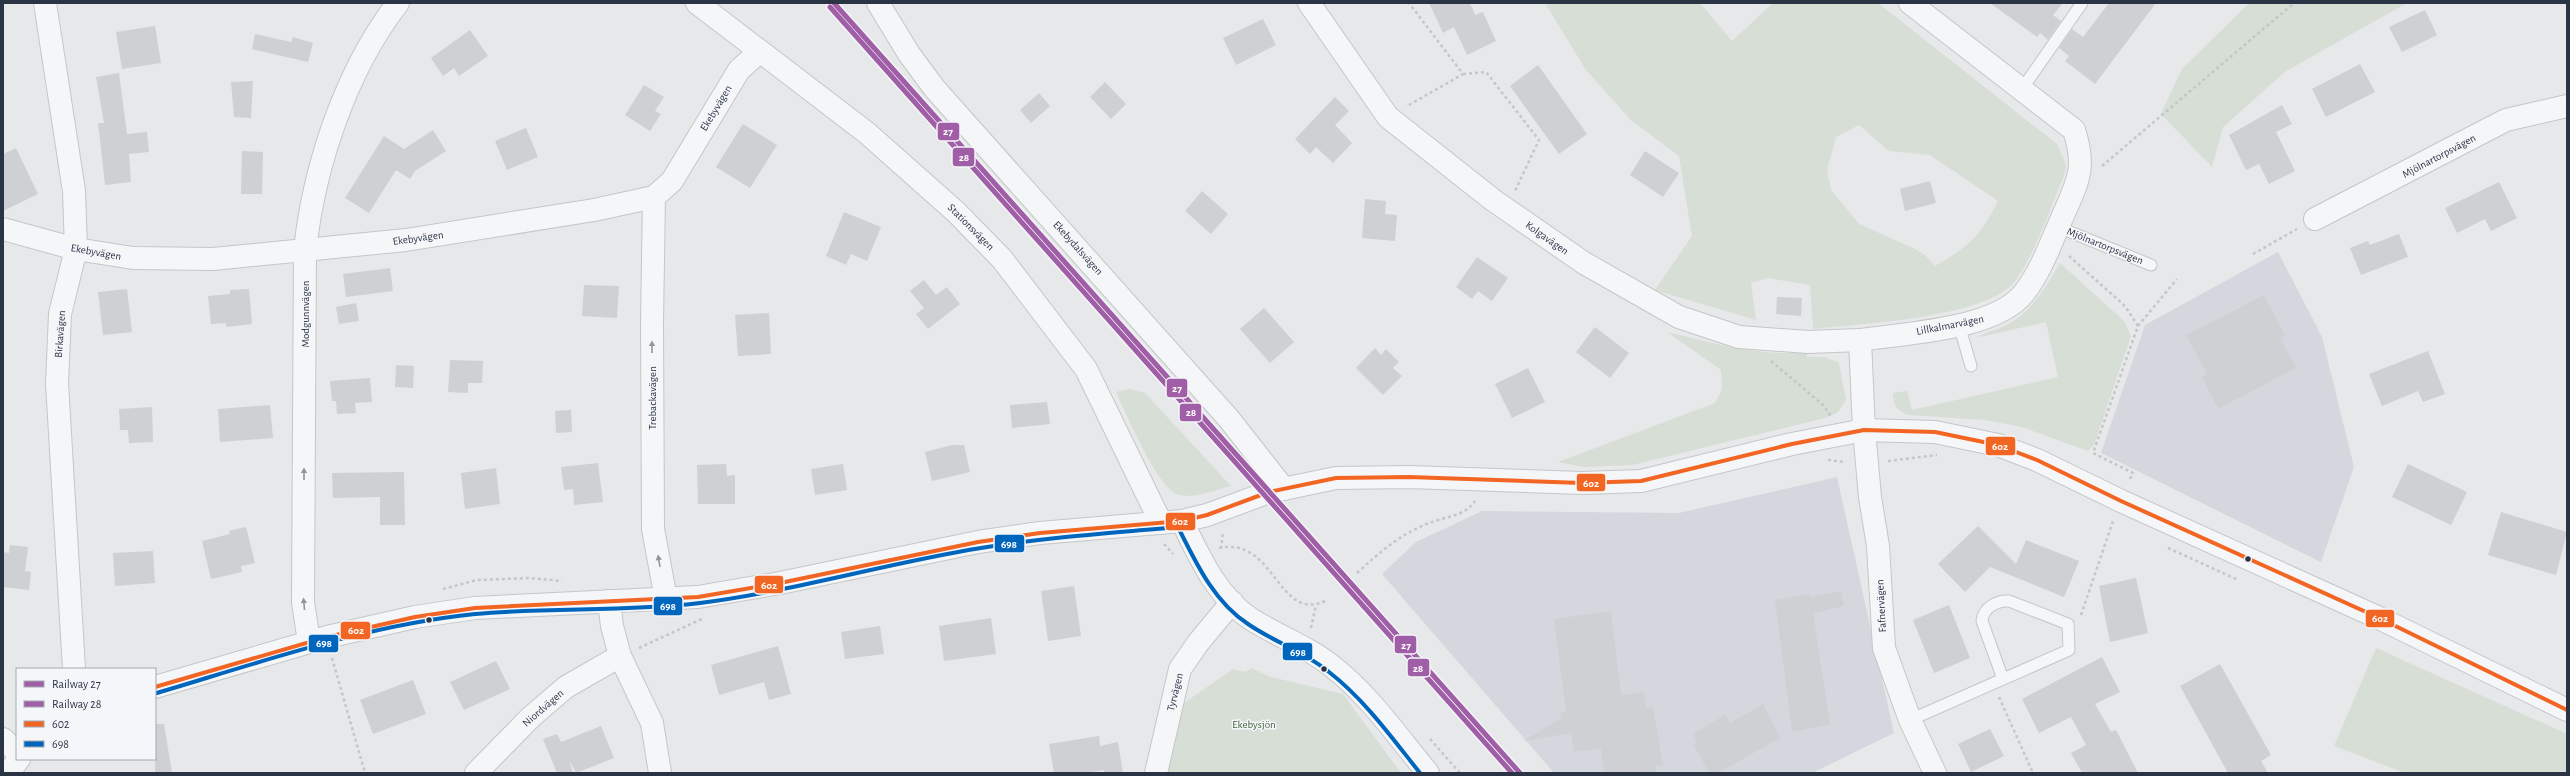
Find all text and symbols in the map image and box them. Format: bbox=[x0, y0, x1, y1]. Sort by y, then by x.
street label: Ekebyvägen bbox=[698, 83, 734, 133]
line badge: 27 bbox=[937, 122, 960, 141]
text: 27 bbox=[943, 126, 953, 137]
street label: Mjölnartorpsvägen bbox=[2400, 132, 2478, 180]
line badge: 28 bbox=[952, 147, 975, 167]
text: 28 bbox=[959, 152, 969, 163]
street label: Stationsvägen bbox=[946, 202, 996, 252]
street label: Ekebydalsvägen bbox=[1051, 219, 1105, 277]
street label: Kolgavägen bbox=[1523, 219, 1571, 257]
street label: Mjölnartorpsvägen bbox=[2065, 226, 2145, 266]
street label: Ekebyvägen bbox=[392, 229, 444, 247]
street label: Ekebyvägen bbox=[70, 242, 122, 262]
street label: Modgunnvägen bbox=[300, 280, 311, 348]
street label: Birkavägen bbox=[53, 310, 67, 358]
street label: Lillkalmarvägen bbox=[1915, 313, 1985, 337]
one-way arrow bbox=[649, 340, 655, 353]
street label: Trebackavägen bbox=[647, 366, 658, 430]
line badge: 27 bbox=[1166, 378, 1188, 398]
text: 27 bbox=[1172, 383, 1182, 394]
line badge: 28 bbox=[1179, 403, 1202, 422]
text: 28 bbox=[1186, 407, 1196, 418]
line badge: 602 bbox=[1985, 436, 2016, 456]
text: 602 bbox=[1992, 441, 2008, 452]
one-way arrow bbox=[301, 467, 307, 480]
line badge: 602 bbox=[1576, 473, 1606, 492]
text: 602 bbox=[1583, 478, 1599, 489]
line badge: 602 bbox=[1165, 512, 1196, 531]
text: 602 bbox=[1172, 516, 1188, 527]
line badge: 698 bbox=[994, 534, 1025, 553]
text: 698 bbox=[1001, 539, 1017, 550]
unlabelled marker bbox=[2243, 554, 2253, 564]
one-way arrow bbox=[656, 555, 662, 567]
line badge: 602 bbox=[754, 575, 784, 594]
street label: Fafnervägen bbox=[1874, 579, 1888, 633]
text: 602 bbox=[761, 580, 777, 591]
line badge: 698 bbox=[653, 596, 683, 616]
one-way arrow bbox=[300, 598, 307, 610]
text: 698 bbox=[660, 601, 676, 612]
line badge: 602 bbox=[2365, 609, 2395, 628]
text: 602 bbox=[2372, 613, 2388, 624]
unlabelled marker bbox=[424, 615, 434, 625]
line badge: 602 bbox=[340, 621, 371, 640]
text: 602 bbox=[348, 625, 364, 636]
line badge: 698 bbox=[308, 634, 339, 653]
line badge: 27 bbox=[1394, 635, 1417, 654]
text: 698 bbox=[316, 638, 332, 649]
text: 27 bbox=[1401, 640, 1411, 651]
line badge: 698 bbox=[1282, 642, 1313, 661]
text: 698 bbox=[1290, 647, 1306, 658]
line badge: 28 bbox=[1407, 658, 1430, 677]
text: 28 bbox=[1413, 663, 1423, 674]
unlabelled marker bbox=[1319, 664, 1329, 674]
legend bbox=[16, 668, 156, 760]
street label: Tyrvägen bbox=[1165, 672, 1185, 712]
text: Railway 27 bbox=[52, 678, 101, 691]
street label: Niordvägen bbox=[520, 687, 566, 729]
text: Railway 28 bbox=[52, 698, 102, 711]
text: 602 bbox=[52, 718, 70, 730]
park label: Ekebysjön bbox=[1232, 719, 1276, 730]
text: 698 bbox=[52, 738, 69, 750]

